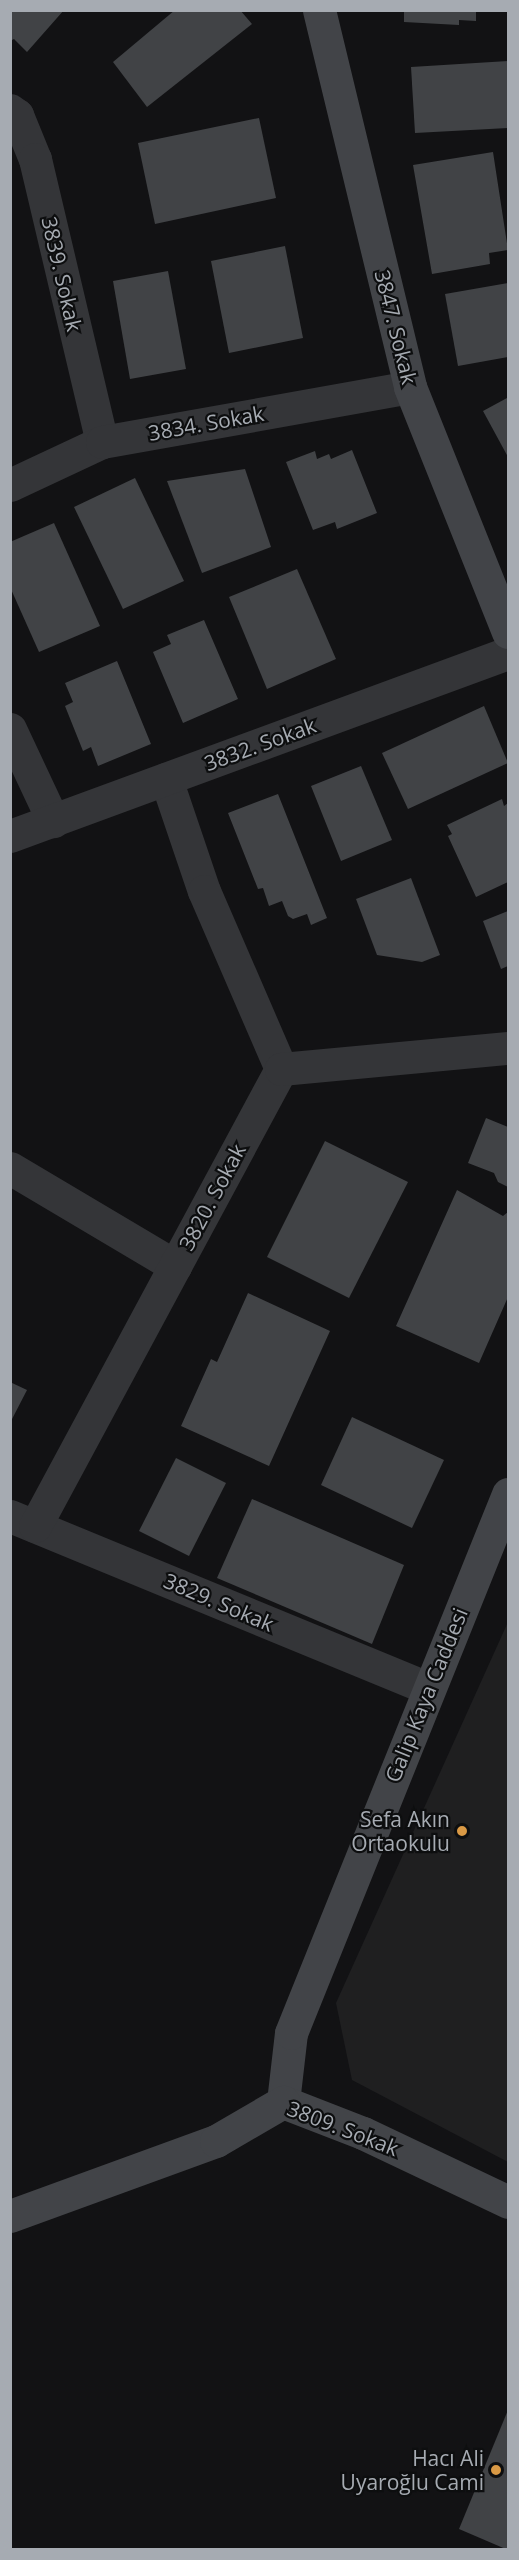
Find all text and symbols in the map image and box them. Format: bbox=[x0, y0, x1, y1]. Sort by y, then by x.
street label: 3839. Sokak bbox=[37, 214, 87, 334]
street label: 3847. Sokak bbox=[370, 267, 422, 387]
street label: 3834. Sokak bbox=[146, 400, 266, 446]
street label: 3832. Sokak bbox=[201, 712, 319, 776]
street label: 3820. Sokak bbox=[173, 1139, 251, 1255]
street label: 3829. Sokak bbox=[160, 1568, 278, 1636]
street label: Galip Kaya Caddesi bbox=[380, 1604, 472, 1786]
place label: Sefa Akın Ortaokulu bbox=[351, 1806, 450, 1856]
marker: Sefa Akın Ortaokulu bbox=[455, 1824, 469, 1838]
street label: 3809. Sokak bbox=[284, 2095, 402, 2161]
place label: Hacı Ali Uyaroğlu Cami bbox=[341, 2445, 484, 2495]
marker: Hacı Ali Uyaroğlu Cami bbox=[489, 2463, 503, 2477]

